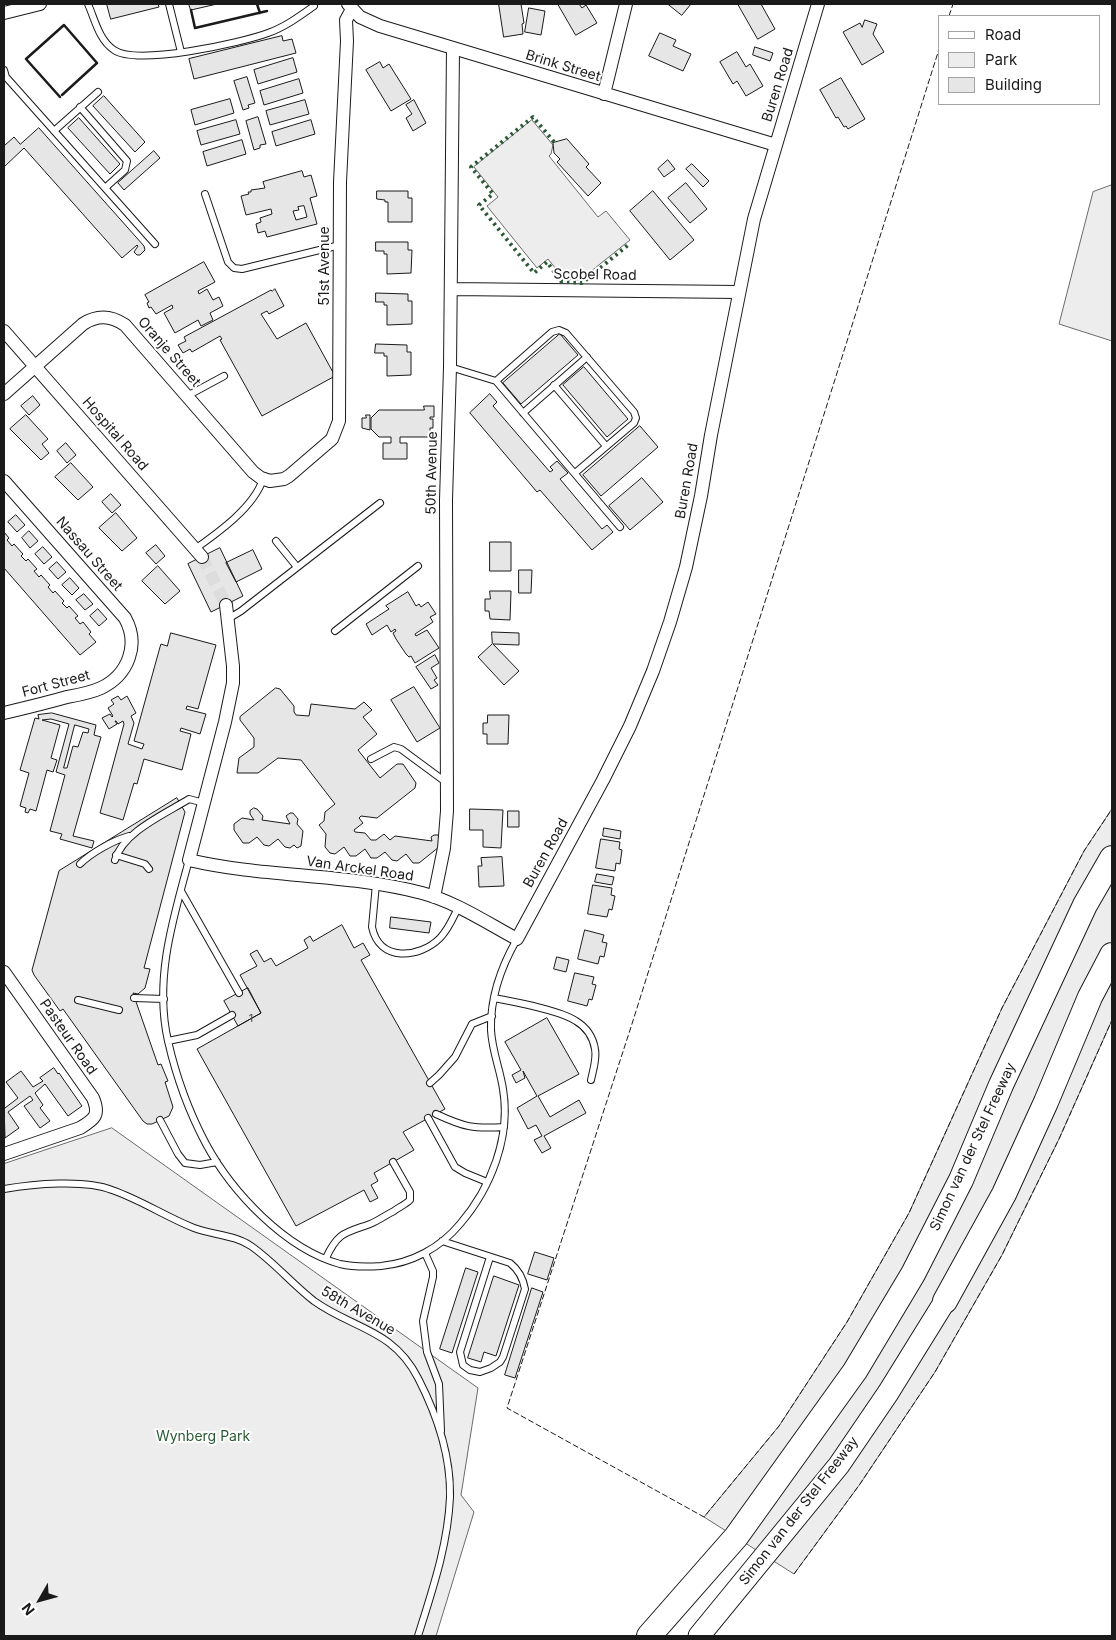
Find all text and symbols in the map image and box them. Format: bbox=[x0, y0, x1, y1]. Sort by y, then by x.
legend bbox=[938, 15, 1101, 105]
text: Road bbox=[985, 25, 1021, 44]
street label: Buren Road bbox=[759, 46, 797, 124]
street label: Brink Street bbox=[524, 47, 602, 85]
text: Park bbox=[985, 50, 1017, 69]
text: Building bbox=[985, 75, 1042, 94]
street label: 51st Avenue bbox=[317, 226, 333, 306]
street label: Scobel Road bbox=[553, 266, 637, 284]
street label: Oranje Street bbox=[134, 314, 204, 390]
street label: Hospital Road bbox=[79, 394, 151, 474]
street label: 50th Avenue bbox=[423, 431, 441, 515]
street label: Buren Road bbox=[672, 442, 702, 520]
street label: Nassau Street bbox=[52, 513, 126, 595]
street label: Fort Street bbox=[20, 667, 92, 701]
street label: Buren Road bbox=[520, 815, 572, 891]
street label: Van Arckel Road bbox=[305, 853, 415, 885]
street label: Pasteur Road bbox=[36, 996, 100, 1078]
house number: 1 bbox=[249, 1012, 253, 1026]
street label: Simon van der Stel Freeway bbox=[927, 1060, 1019, 1234]
street label: 58th Avenue bbox=[318, 1283, 398, 1339]
park label: Wynberg Park bbox=[156, 1429, 250, 1445]
street label: Simon van der Stel Freeway bbox=[736, 1433, 862, 1589]
north arrow bbox=[15, 1575, 65, 1625]
text: N bbox=[18, 1600, 38, 1619]

